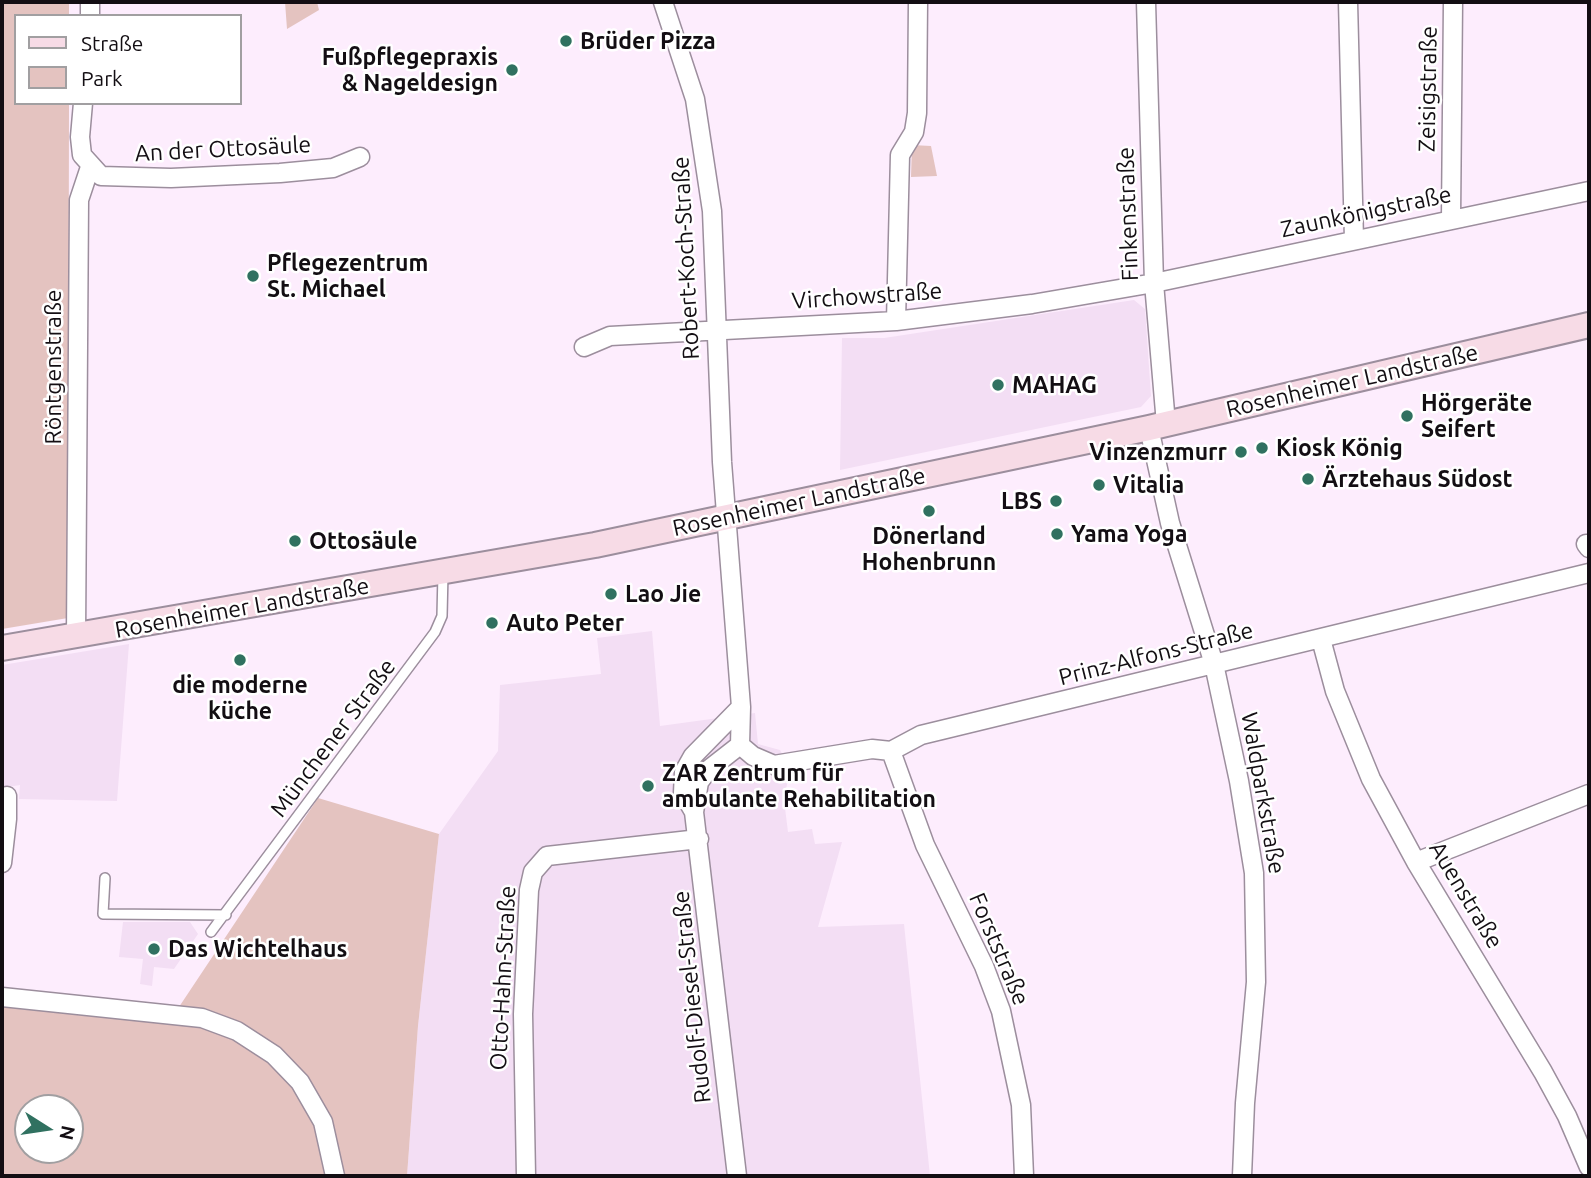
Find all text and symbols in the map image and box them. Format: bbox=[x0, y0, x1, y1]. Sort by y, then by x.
legend bbox=[14, 14, 242, 105]
street label: Zeisigstraße bbox=[1413, 26, 1443, 152]
place label: Brüder Pizza bbox=[580, 27, 716, 55]
text: Straße bbox=[81, 31, 143, 55]
marker: Brüder Pizza bbox=[558, 33, 574, 49]
place label: Fußpflegepraxis & Nageldesign bbox=[322, 43, 498, 97]
marker: Fußpflegepraxis & Nageldesign bbox=[504, 62, 520, 78]
text: Park bbox=[81, 66, 123, 90]
street label: An der Ottosäule bbox=[134, 131, 312, 167]
street label: Finkenstraße bbox=[1112, 147, 1144, 281]
street label: Robert-Koch-Straße bbox=[667, 156, 705, 360]
street label: Zaunkönigstraße bbox=[1278, 180, 1454, 244]
place label: Pflegezentrum St. Michael bbox=[267, 249, 428, 303]
marker: Pflegezentrum St. Michael bbox=[245, 268, 261, 284]
street label: Virchowstraße bbox=[791, 277, 943, 315]
street label: Röntgenstraße bbox=[39, 289, 67, 445]
street label: Rosenheimer Landstraße bbox=[1223, 339, 1481, 423]
place label: MAHAG bbox=[1012, 371, 1097, 399]
marker: MAHAG bbox=[990, 377, 1006, 393]
place label: Hörgeräte Seifert bbox=[1421, 389, 1532, 443]
marker: Hörgeräte Seifert bbox=[1399, 408, 1415, 424]
place label: Kiosk König bbox=[1276, 434, 1403, 462]
place label: Vinzenzmurr bbox=[1089, 438, 1227, 466]
marker: Kiosk König bbox=[1254, 440, 1270, 456]
marker: Vinzenzmurr bbox=[1233, 444, 1249, 460]
street label: Rosenheimer Landstraße bbox=[670, 462, 928, 542]
place label: Ärztehaus Südost bbox=[1322, 465, 1512, 493]
place label: Vitalia bbox=[1113, 471, 1184, 499]
marker: Ärztehaus Südost bbox=[1300, 471, 1316, 487]
marker: Vitalia bbox=[1091, 477, 1107, 493]
place label: LBS bbox=[1001, 487, 1042, 515]
marker: LBS bbox=[1048, 493, 1064, 509]
marker: Dönerland Hohenbrunn bbox=[921, 503, 937, 519]
place label: Yama Yoga bbox=[1071, 520, 1187, 548]
place label: Dönerland Hohenbrunn bbox=[862, 522, 996, 576]
marker: Yama Yoga bbox=[1049, 526, 1065, 542]
place label: Ottosäule bbox=[309, 527, 417, 555]
marker: Ottosäule bbox=[287, 533, 303, 549]
street label: Rosenheimer Landstraße bbox=[113, 572, 371, 644]
place label: Lao Jie bbox=[625, 580, 701, 608]
marker: Lao Jie bbox=[603, 586, 619, 602]
place label: Auto Peter bbox=[506, 609, 624, 637]
marker: Auto Peter bbox=[484, 615, 500, 631]
street label: Prinz-Alfons-Straße bbox=[1056, 616, 1256, 692]
marker: die moderne küche bbox=[232, 652, 248, 668]
street label: Münchener Straße bbox=[265, 654, 401, 822]
place label: die moderne küche bbox=[172, 671, 308, 725]
street label: Waldparkstraße bbox=[1235, 710, 1291, 876]
place label: ZAR Zentrum für ambulante Rehabilitation bbox=[662, 759, 936, 813]
marker: ZAR Zentrum für ambulante Rehabilitation bbox=[640, 778, 656, 794]
street label: Auenstraße bbox=[1423, 836, 1509, 954]
street label: Otto-Hahn-Straße bbox=[484, 885, 522, 1071]
street label: Rudolf-Diesel-Straße bbox=[667, 889, 717, 1105]
street label: Forststraße bbox=[963, 889, 1035, 1009]
place label: Das Wichtelhaus bbox=[168, 935, 347, 963]
marker: Das Wichtelhaus bbox=[146, 941, 162, 957]
north arrow bbox=[14, 1094, 84, 1164]
text: N bbox=[55, 1124, 80, 1142]

